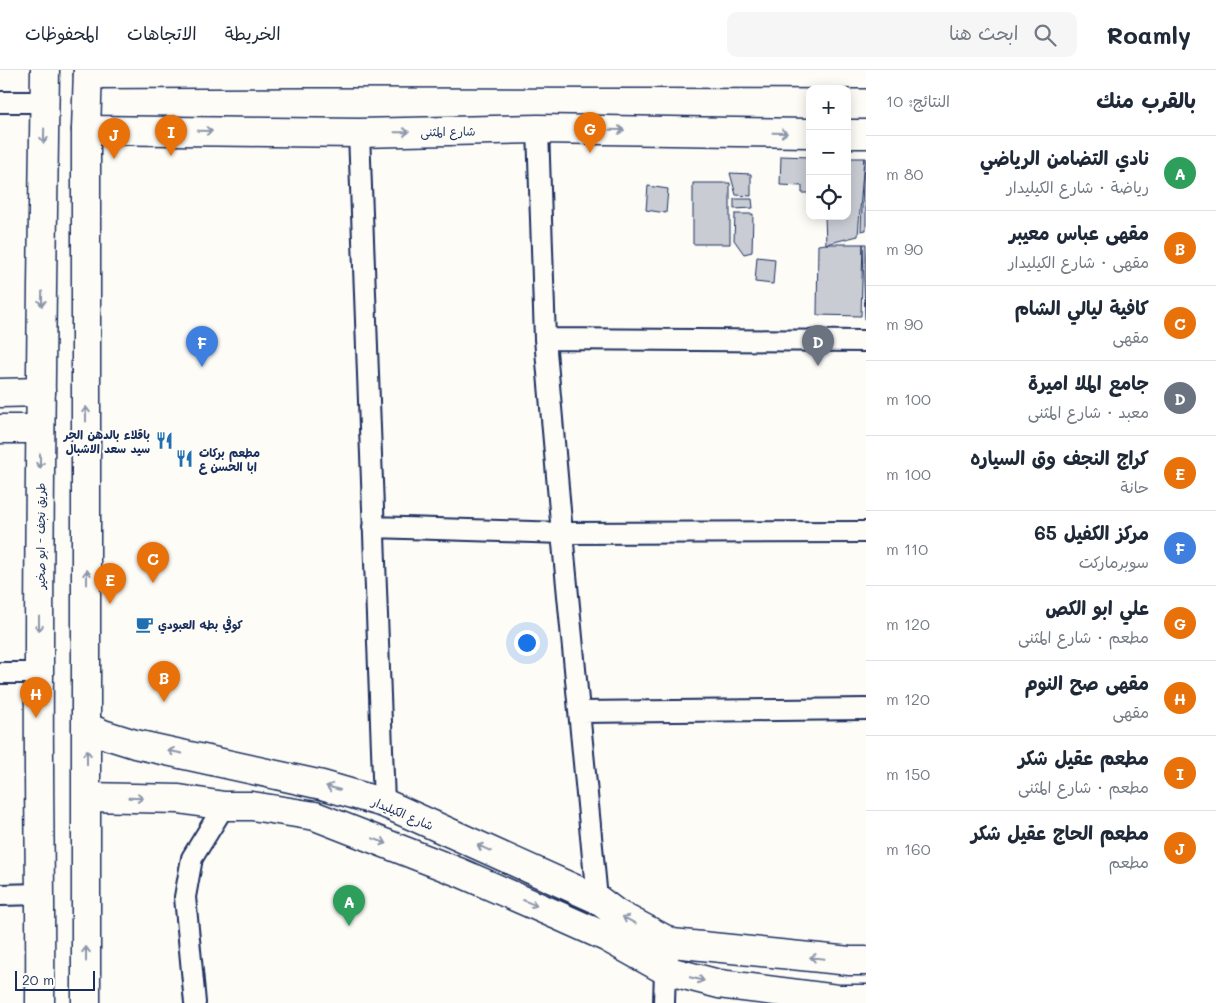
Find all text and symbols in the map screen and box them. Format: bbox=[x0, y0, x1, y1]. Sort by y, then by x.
search box bbox=[727, 12, 1077, 57]
text: Roamly bbox=[1107, 19, 1191, 50]
text: ابحث هنا bbox=[949, 20, 1019, 45]
text: المحفوظات bbox=[25, 21, 99, 45]
text: الاتجاهات bbox=[127, 21, 197, 45]
text: الخريطة bbox=[225, 21, 281, 45]
icon: search bbox=[1031, 21, 1059, 49]
map controls bbox=[806, 85, 851, 220]
button: + bbox=[806, 85, 851, 130]
text: بالقرب منك bbox=[1096, 86, 1196, 113]
text: النتائج: 10 bbox=[886, 90, 950, 111]
pin: G bbox=[574, 112, 606, 153]
pin: I bbox=[155, 115, 187, 156]
pin: J bbox=[98, 118, 130, 159]
street label: شارع المثنى bbox=[420, 123, 476, 141]
one-way arrow bbox=[196, 126, 213, 136]
one-way arrow bbox=[609, 126, 625, 135]
one-way arrow bbox=[394, 127, 410, 137]
one-way arrow bbox=[39, 128, 49, 144]
one-way arrow bbox=[772, 128, 788, 138]
button: − bbox=[806, 130, 851, 175]
text: نادي التضامن الرياضي bbox=[980, 145, 1149, 170]
text: 80 m bbox=[886, 163, 923, 184]
text: A bbox=[1174, 163, 1186, 184]
button: locate bbox=[806, 175, 851, 220]
text: رياضة · شارع الكيليدار bbox=[1007, 176, 1149, 197]
text: مقهى عباس معيبر bbox=[1009, 220, 1149, 245]
text: 90 m bbox=[886, 238, 923, 259]
text: B bbox=[1175, 238, 1185, 259]
text: مقهى · شارع الكيليدار bbox=[1008, 251, 1149, 272]
one-way arrow bbox=[37, 290, 47, 306]
text: كافية ليالي الشام bbox=[1015, 295, 1149, 320]
text: 90 m bbox=[886, 313, 923, 334]
text: C bbox=[1174, 313, 1186, 334]
pin: D bbox=[802, 325, 834, 366]
pin: F bbox=[186, 326, 218, 367]
text: مقهى bbox=[1112, 326, 1149, 347]
text: جامع الملا اميرة bbox=[1028, 370, 1149, 395]
text: 100 m bbox=[886, 388, 931, 409]
text: D bbox=[1174, 388, 1186, 409]
text: معبد · شارع المثنى bbox=[1028, 401, 1149, 422]
one-way arrow bbox=[81, 407, 91, 423]
place label: باقلاء بالدهن الحر سيد سعد الاشبال bbox=[63, 426, 150, 456]
restaurant icon: باقلاء بالدهن الحر سيد سعد الاشبال bbox=[154, 431, 174, 451]
place label: مطعم بركات ابا الحسن ع bbox=[199, 444, 260, 475]
text: كراج النجف وق السياره bbox=[970, 445, 1149, 470]
restaurant icon: مطعم بركات ابا الحسن ع bbox=[175, 449, 195, 469]
one-way arrow bbox=[35, 452, 45, 469]
text: 100 m bbox=[886, 463, 931, 484]
text: E bbox=[1175, 463, 1185, 484]
text: حانة bbox=[1121, 476, 1149, 497]
street label: طريق نجف - ابو صخير bbox=[32, 483, 49, 590]
text: مركز الكفيل 65 bbox=[1034, 520, 1149, 545]
text: 110 m bbox=[886, 538, 928, 559]
text: F bbox=[1175, 538, 1185, 559]
pin: C bbox=[137, 542, 169, 583]
text: سوبرماركت bbox=[1079, 551, 1149, 572]
pin: E bbox=[94, 563, 126, 604]
one-way arrow bbox=[82, 569, 92, 586]
text: علي ابو الكص bbox=[1045, 595, 1149, 620]
text: 120 m bbox=[886, 613, 930, 634]
text: G bbox=[1174, 613, 1186, 634]
cafe icon: كوفي بطه العبودي bbox=[134, 614, 154, 634]
one-way arrow bbox=[34, 615, 44, 631]
place label: كوفي بطه العبودي bbox=[158, 616, 243, 634]
text: مطعم · شارع المثنى bbox=[1018, 626, 1149, 647]
your location bbox=[514, 630, 540, 656]
pin: B bbox=[148, 661, 180, 702]
text: مقهى صح النوم bbox=[1025, 670, 1149, 695]
pin: H bbox=[20, 677, 52, 718]
text: 120 m bbox=[886, 688, 930, 709]
text: H bbox=[1174, 688, 1186, 709]
text: مقهى bbox=[1112, 701, 1149, 722]
text: مطعم عقيل شكر bbox=[1018, 745, 1149, 770]
one-way arrow bbox=[167, 747, 183, 757]
one-way arrow bbox=[82, 749, 92, 766]
text: 150 m bbox=[886, 763, 930, 784]
text: I bbox=[1176, 763, 1184, 784]
text: مطعم · شارع المثنى bbox=[1018, 776, 1149, 797]
one-way arrow bbox=[325, 783, 341, 793]
one-way arrow bbox=[127, 793, 143, 803]
street label: شارع الكيليدار bbox=[368, 793, 436, 835]
text: مطعم الحاج عقيل شكر bbox=[971, 820, 1149, 845]
one-way arrow bbox=[371, 837, 387, 846]
text: 160 m bbox=[886, 838, 931, 859]
text: J bbox=[1175, 838, 1185, 859]
one-way arrow bbox=[477, 843, 492, 853]
text: مطعم bbox=[1109, 851, 1149, 872]
pin: A bbox=[333, 885, 365, 926]
one-way arrow bbox=[522, 899, 537, 909]
one-way arrow bbox=[621, 915, 636, 925]
one-way arrow bbox=[81, 947, 91, 963]
one-way arrow bbox=[810, 953, 826, 963]
scale bar bbox=[15, 968, 95, 991]
text: 20 m bbox=[22, 970, 54, 989]
one-way arrow bbox=[689, 974, 705, 984]

